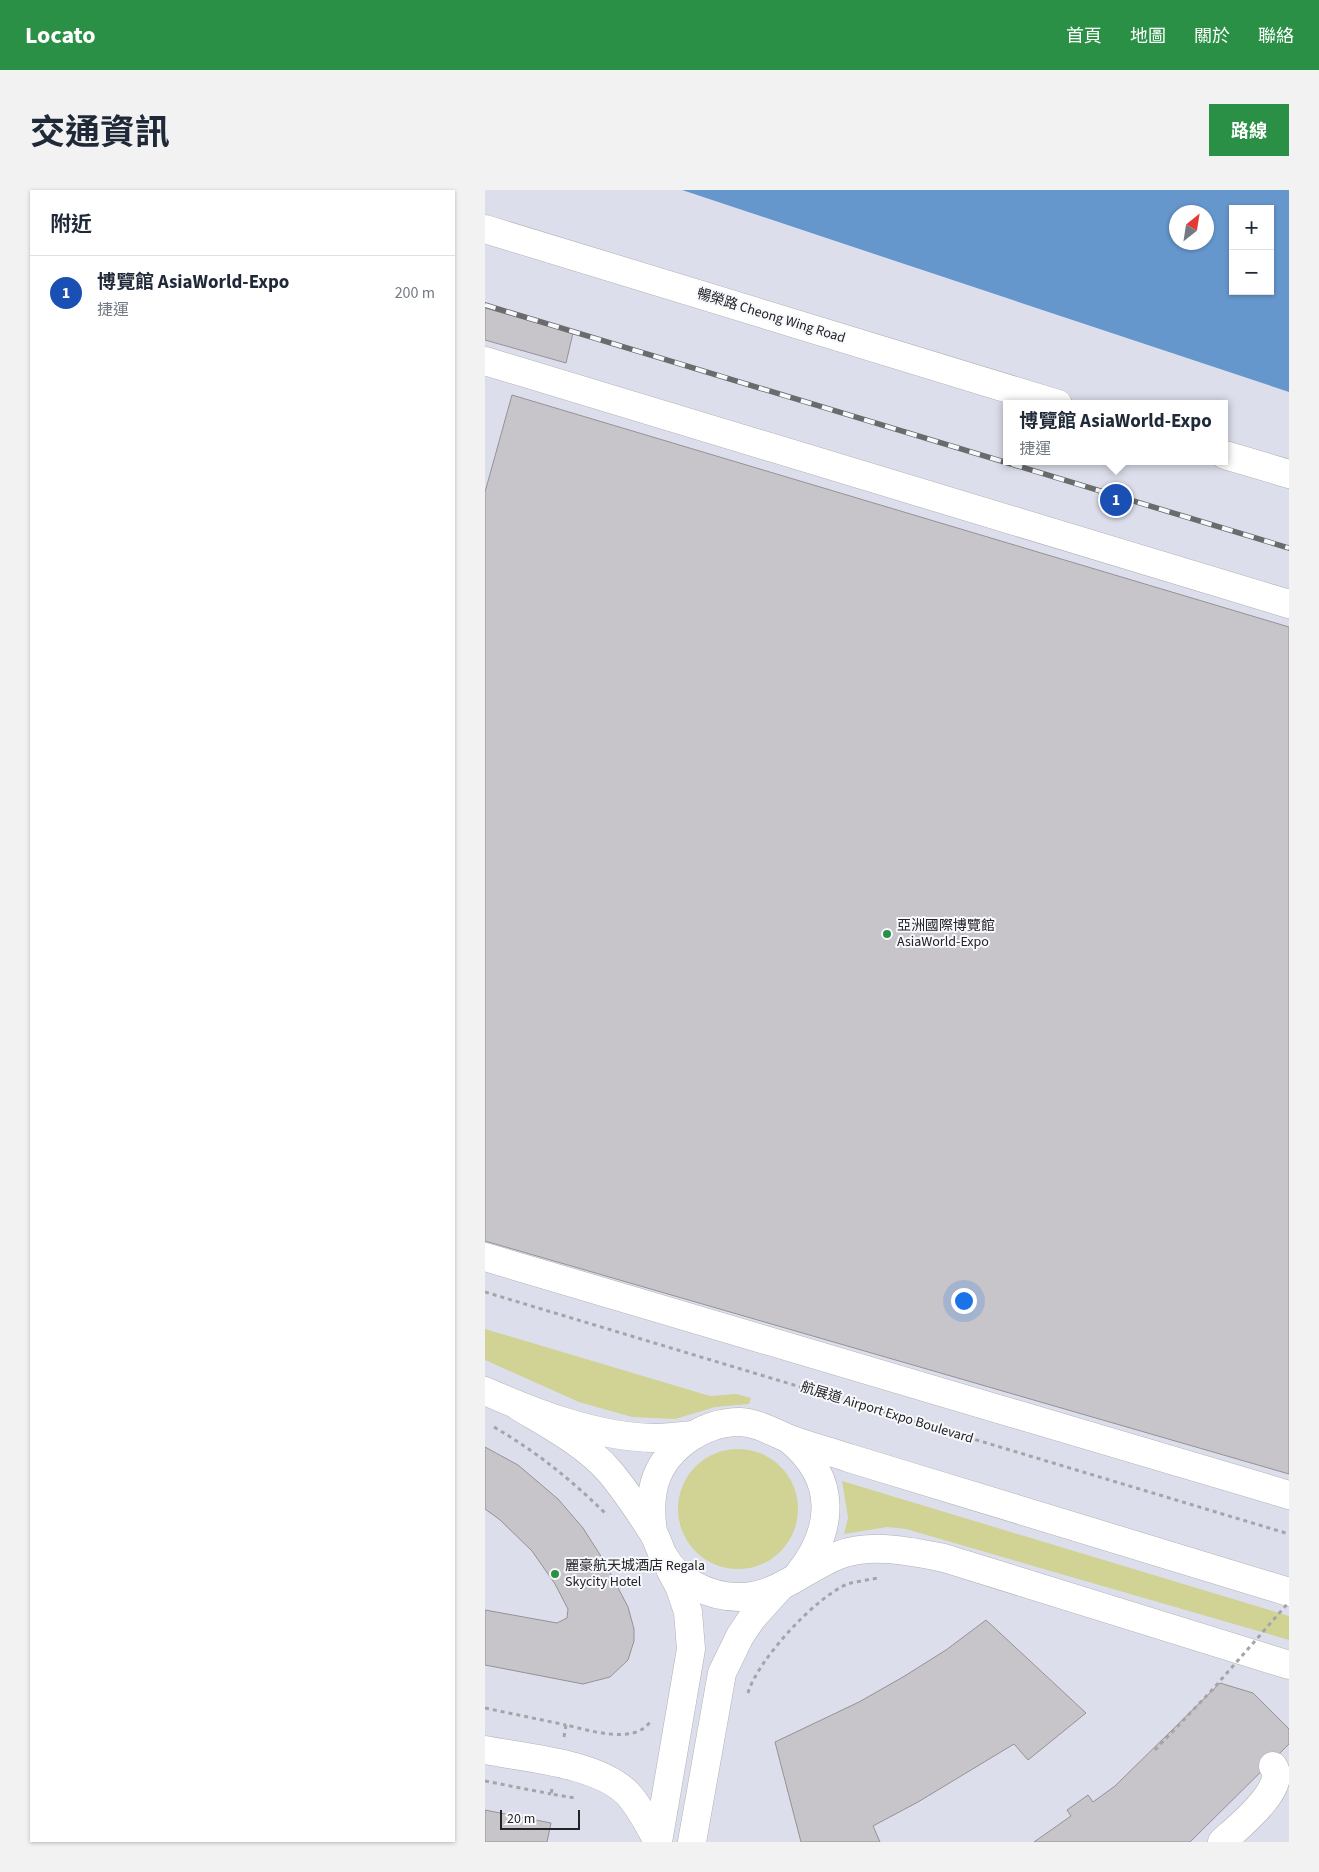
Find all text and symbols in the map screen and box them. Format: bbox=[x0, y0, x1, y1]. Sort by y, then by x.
text: Locato bbox=[25, 18, 96, 53]
text: 首頁 bbox=[1066, 24, 1102, 49]
text: 地圖 bbox=[1130, 24, 1166, 49]
text: 關於 bbox=[1194, 24, 1230, 49]
text: 聯絡 bbox=[1258, 24, 1294, 49]
button: 路線 bbox=[1209, 104, 1289, 156]
text: 交通資訊 bbox=[30, 108, 170, 158]
north arrow bbox=[1169, 205, 1214, 250]
map controls bbox=[1229, 205, 1274, 295]
button: + bbox=[1229, 205, 1274, 250]
text: 附近 bbox=[50, 209, 92, 239]
button: − bbox=[1229, 250, 1274, 295]
text: 博覽館 AsiaWorld-Expo bbox=[97, 269, 289, 296]
text: 1 bbox=[62, 282, 70, 304]
text: 200 m bbox=[395, 282, 435, 304]
street label: 暢榮路 Cheong Wing Road bbox=[694, 284, 848, 348]
text: 捷運 bbox=[97, 299, 129, 321]
popup bbox=[1003, 400, 1228, 465]
text: 博覽館 AsiaWorld-Expo bbox=[1019, 408, 1212, 435]
text: 捷運 bbox=[1019, 438, 1051, 460]
pin: 1 bbox=[1100, 481, 1132, 519]
place label: 亞洲國際博覽館 AsiaWorld-Expo bbox=[897, 916, 995, 952]
marker: 亞洲國際博覽館 AsiaWorld-Expo bbox=[881, 928, 893, 940]
your location bbox=[951, 1288, 977, 1314]
street label: 航展道 Airport Expo Boulevard bbox=[798, 1377, 976, 1449]
place label: 麗豪航天城酒店 Regala Skycity Hotel bbox=[565, 1556, 705, 1592]
marker: 麗豪航天城酒店 Regala Skycity Hotel bbox=[549, 1568, 561, 1580]
scale bar bbox=[500, 1807, 580, 1830]
text: 20 m bbox=[507, 1809, 535, 1829]

